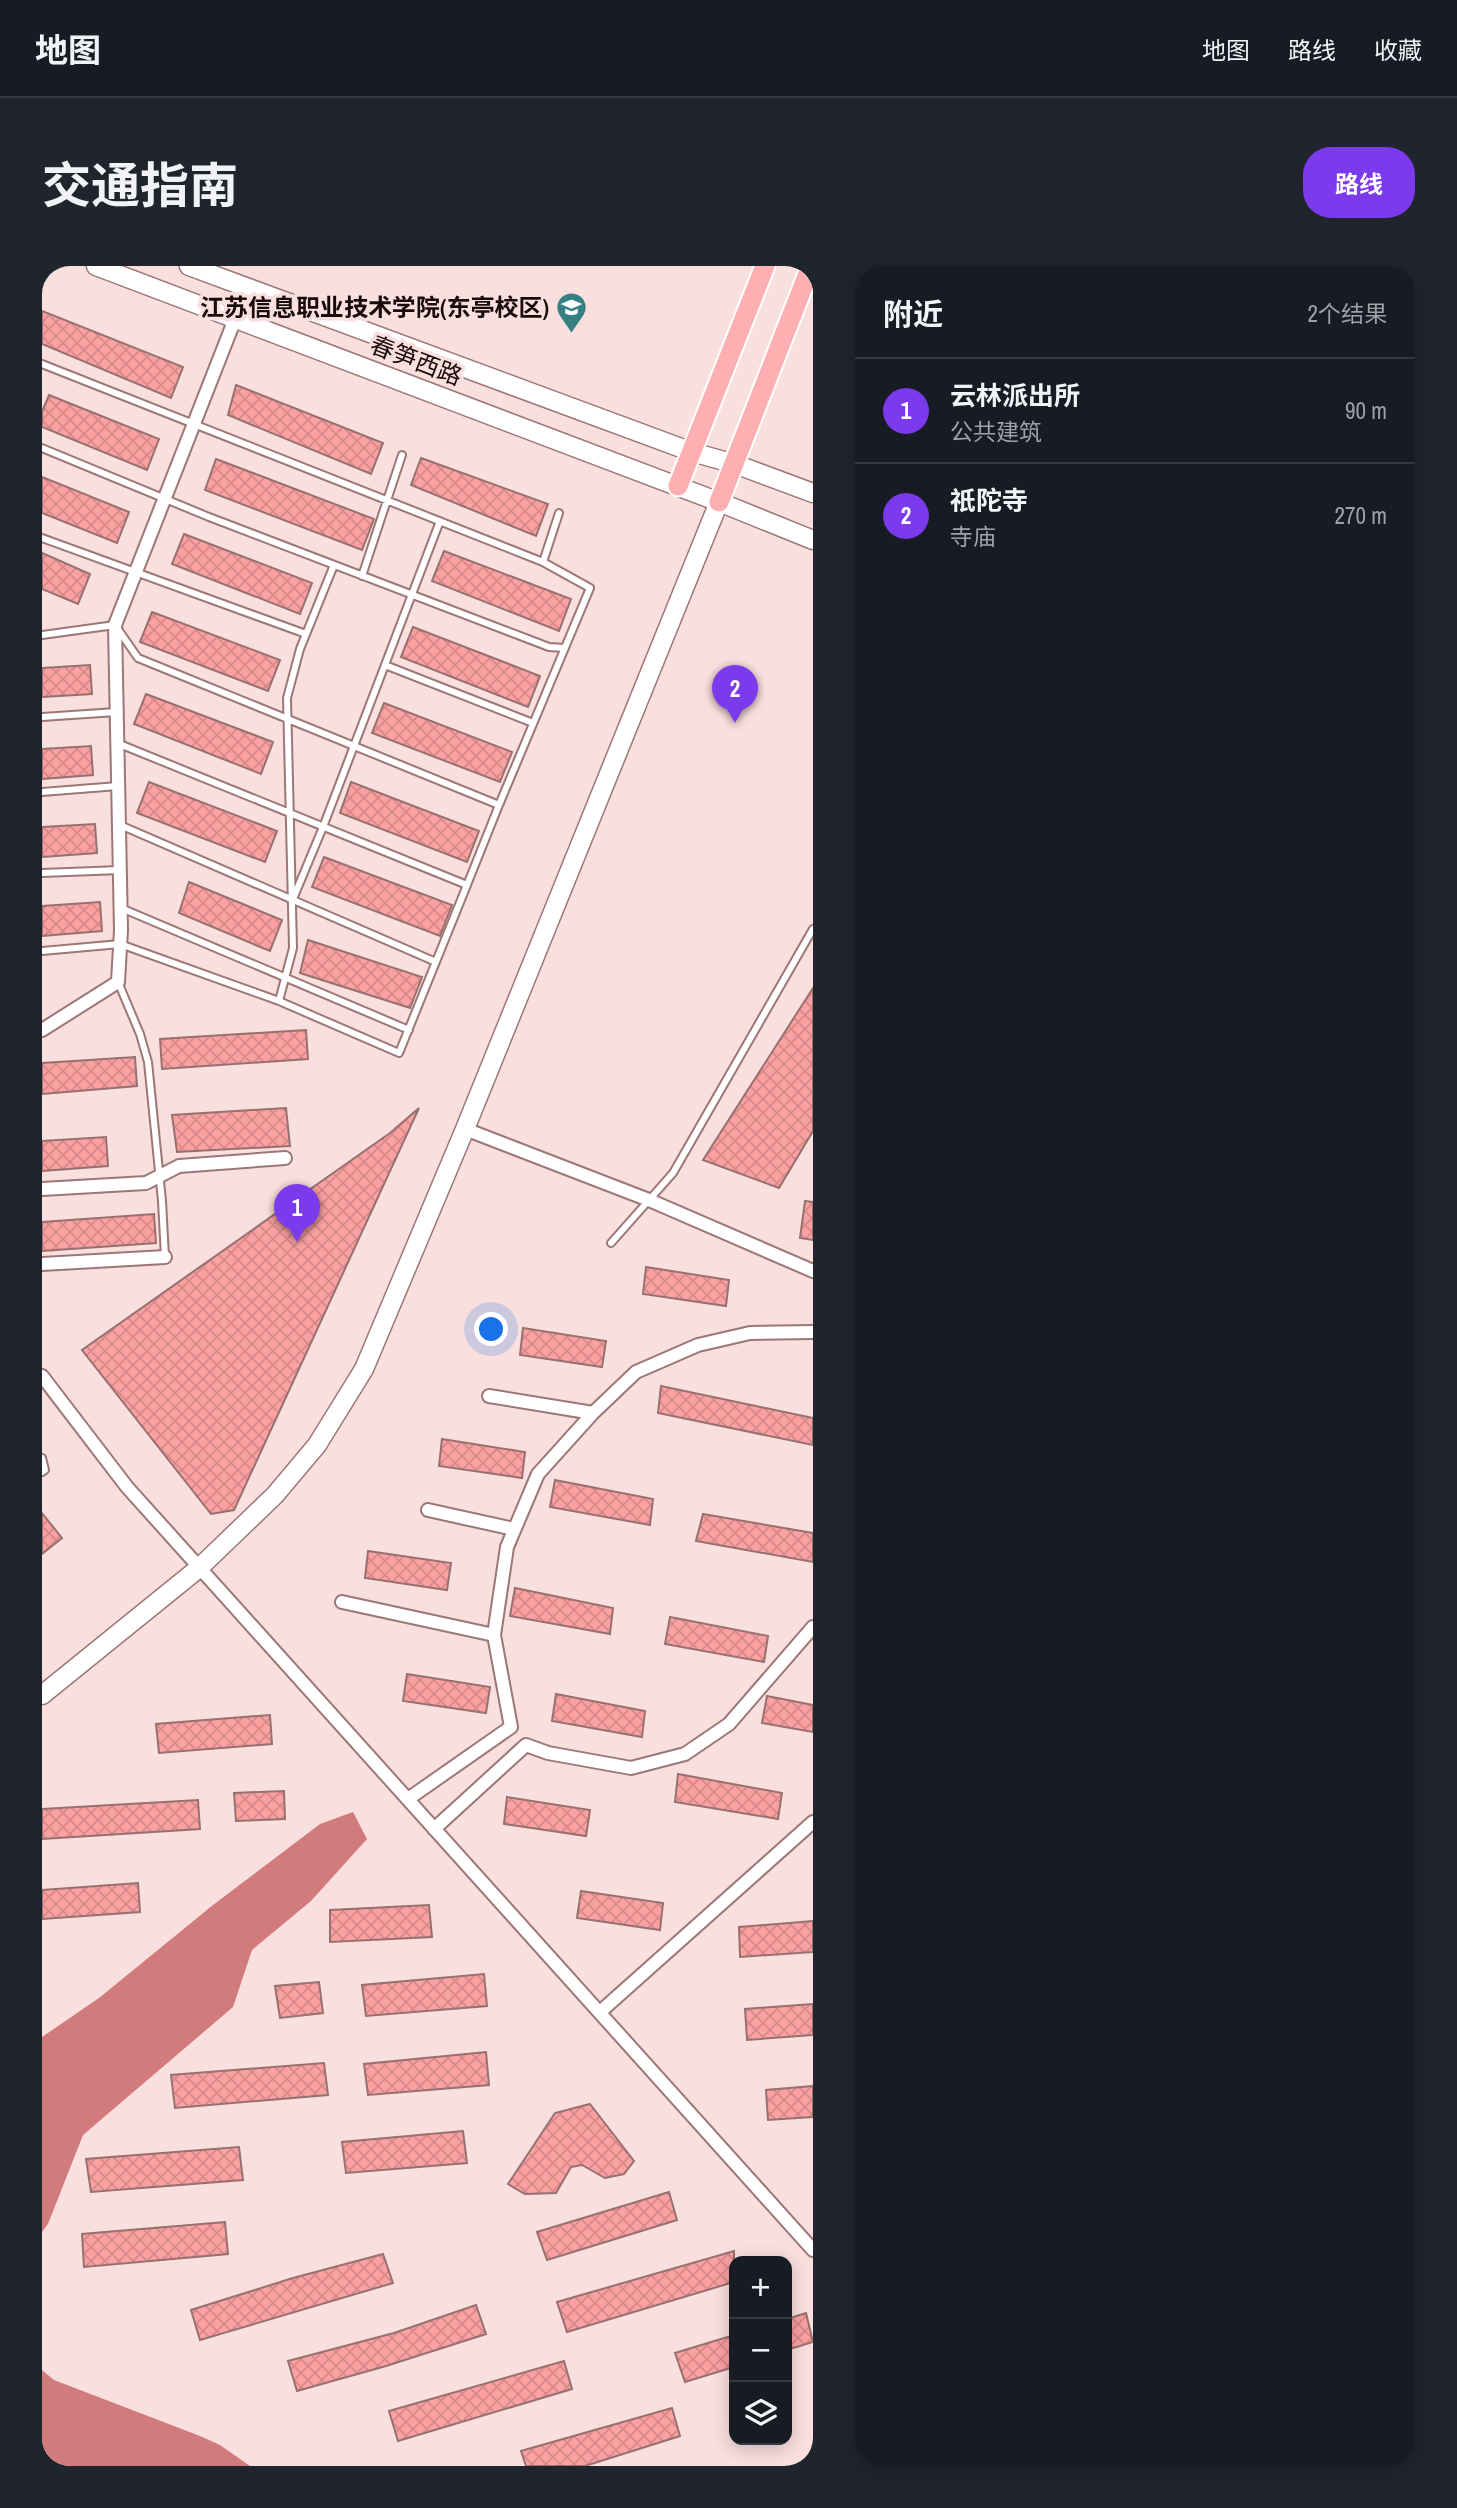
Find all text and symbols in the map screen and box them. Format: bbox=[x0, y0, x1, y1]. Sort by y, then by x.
text: 地图 bbox=[35, 28, 101, 72]
text: 地图 bbox=[1202, 34, 1250, 66]
text: 路线 bbox=[1288, 34, 1336, 66]
text: 收藏 bbox=[1374, 34, 1422, 66]
button: 路线 bbox=[1303, 147, 1415, 218]
text: 交通指南 bbox=[42, 152, 238, 218]
place label: 江苏信息职业技术学院(东亭校区) bbox=[200, 291, 549, 323]
school or university icon: 江苏信息职业技术学院(东亭校区) bbox=[555, 291, 589, 335]
text: 附近 bbox=[883, 294, 943, 334]
text: 2个结果 bbox=[1308, 298, 1387, 329]
street label: 春笋西路 bbox=[366, 328, 467, 392]
text: 云林派出所 bbox=[950, 378, 1080, 413]
text: 1 bbox=[901, 395, 911, 426]
text: 90 m bbox=[1345, 395, 1387, 426]
text: 公共建筑 bbox=[950, 416, 1042, 447]
text: 祇陀寺 bbox=[950, 483, 1028, 518]
text: 2 bbox=[901, 500, 911, 531]
text: 270 m bbox=[1335, 500, 1387, 531]
text: 寺庙 bbox=[950, 521, 996, 552]
pin: 2 bbox=[712, 665, 758, 723]
pin: 1 bbox=[274, 1184, 320, 1242]
your location bbox=[474, 1312, 508, 1346]
map controls bbox=[729, 2256, 792, 2445]
button: + bbox=[729, 2256, 792, 2319]
button: − bbox=[729, 2319, 792, 2382]
button: layers bbox=[729, 2382, 792, 2445]

